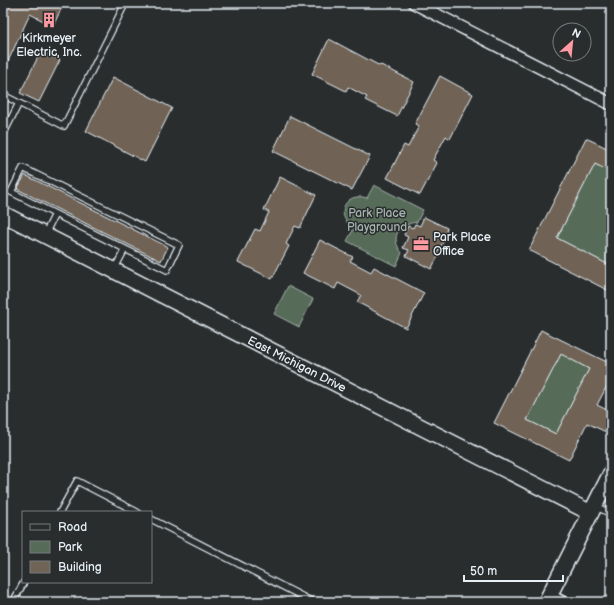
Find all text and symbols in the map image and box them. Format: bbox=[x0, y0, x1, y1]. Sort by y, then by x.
building icon: Kirkmeyer Electric, Inc. bbox=[40, 11, 58, 29]
north arrow bbox=[552, 22, 592, 62]
text: N bbox=[570, 26, 583, 41]
place label: Kirkmeyer Electric, Inc. bbox=[16, 31, 82, 60]
park label: Park Place Playground bbox=[347, 206, 407, 235]
place label: Park Place Office bbox=[433, 230, 491, 259]
office icon: Park Place Office bbox=[412, 235, 430, 253]
street label: East Michigan Drive bbox=[245, 333, 349, 396]
legend bbox=[22, 511, 152, 583]
text: Road bbox=[58, 520, 87, 535]
text: Park bbox=[58, 540, 82, 555]
scale bar bbox=[464, 557, 563, 583]
text: Building bbox=[58, 560, 102, 575]
text: 50 m bbox=[470, 564, 497, 579]

